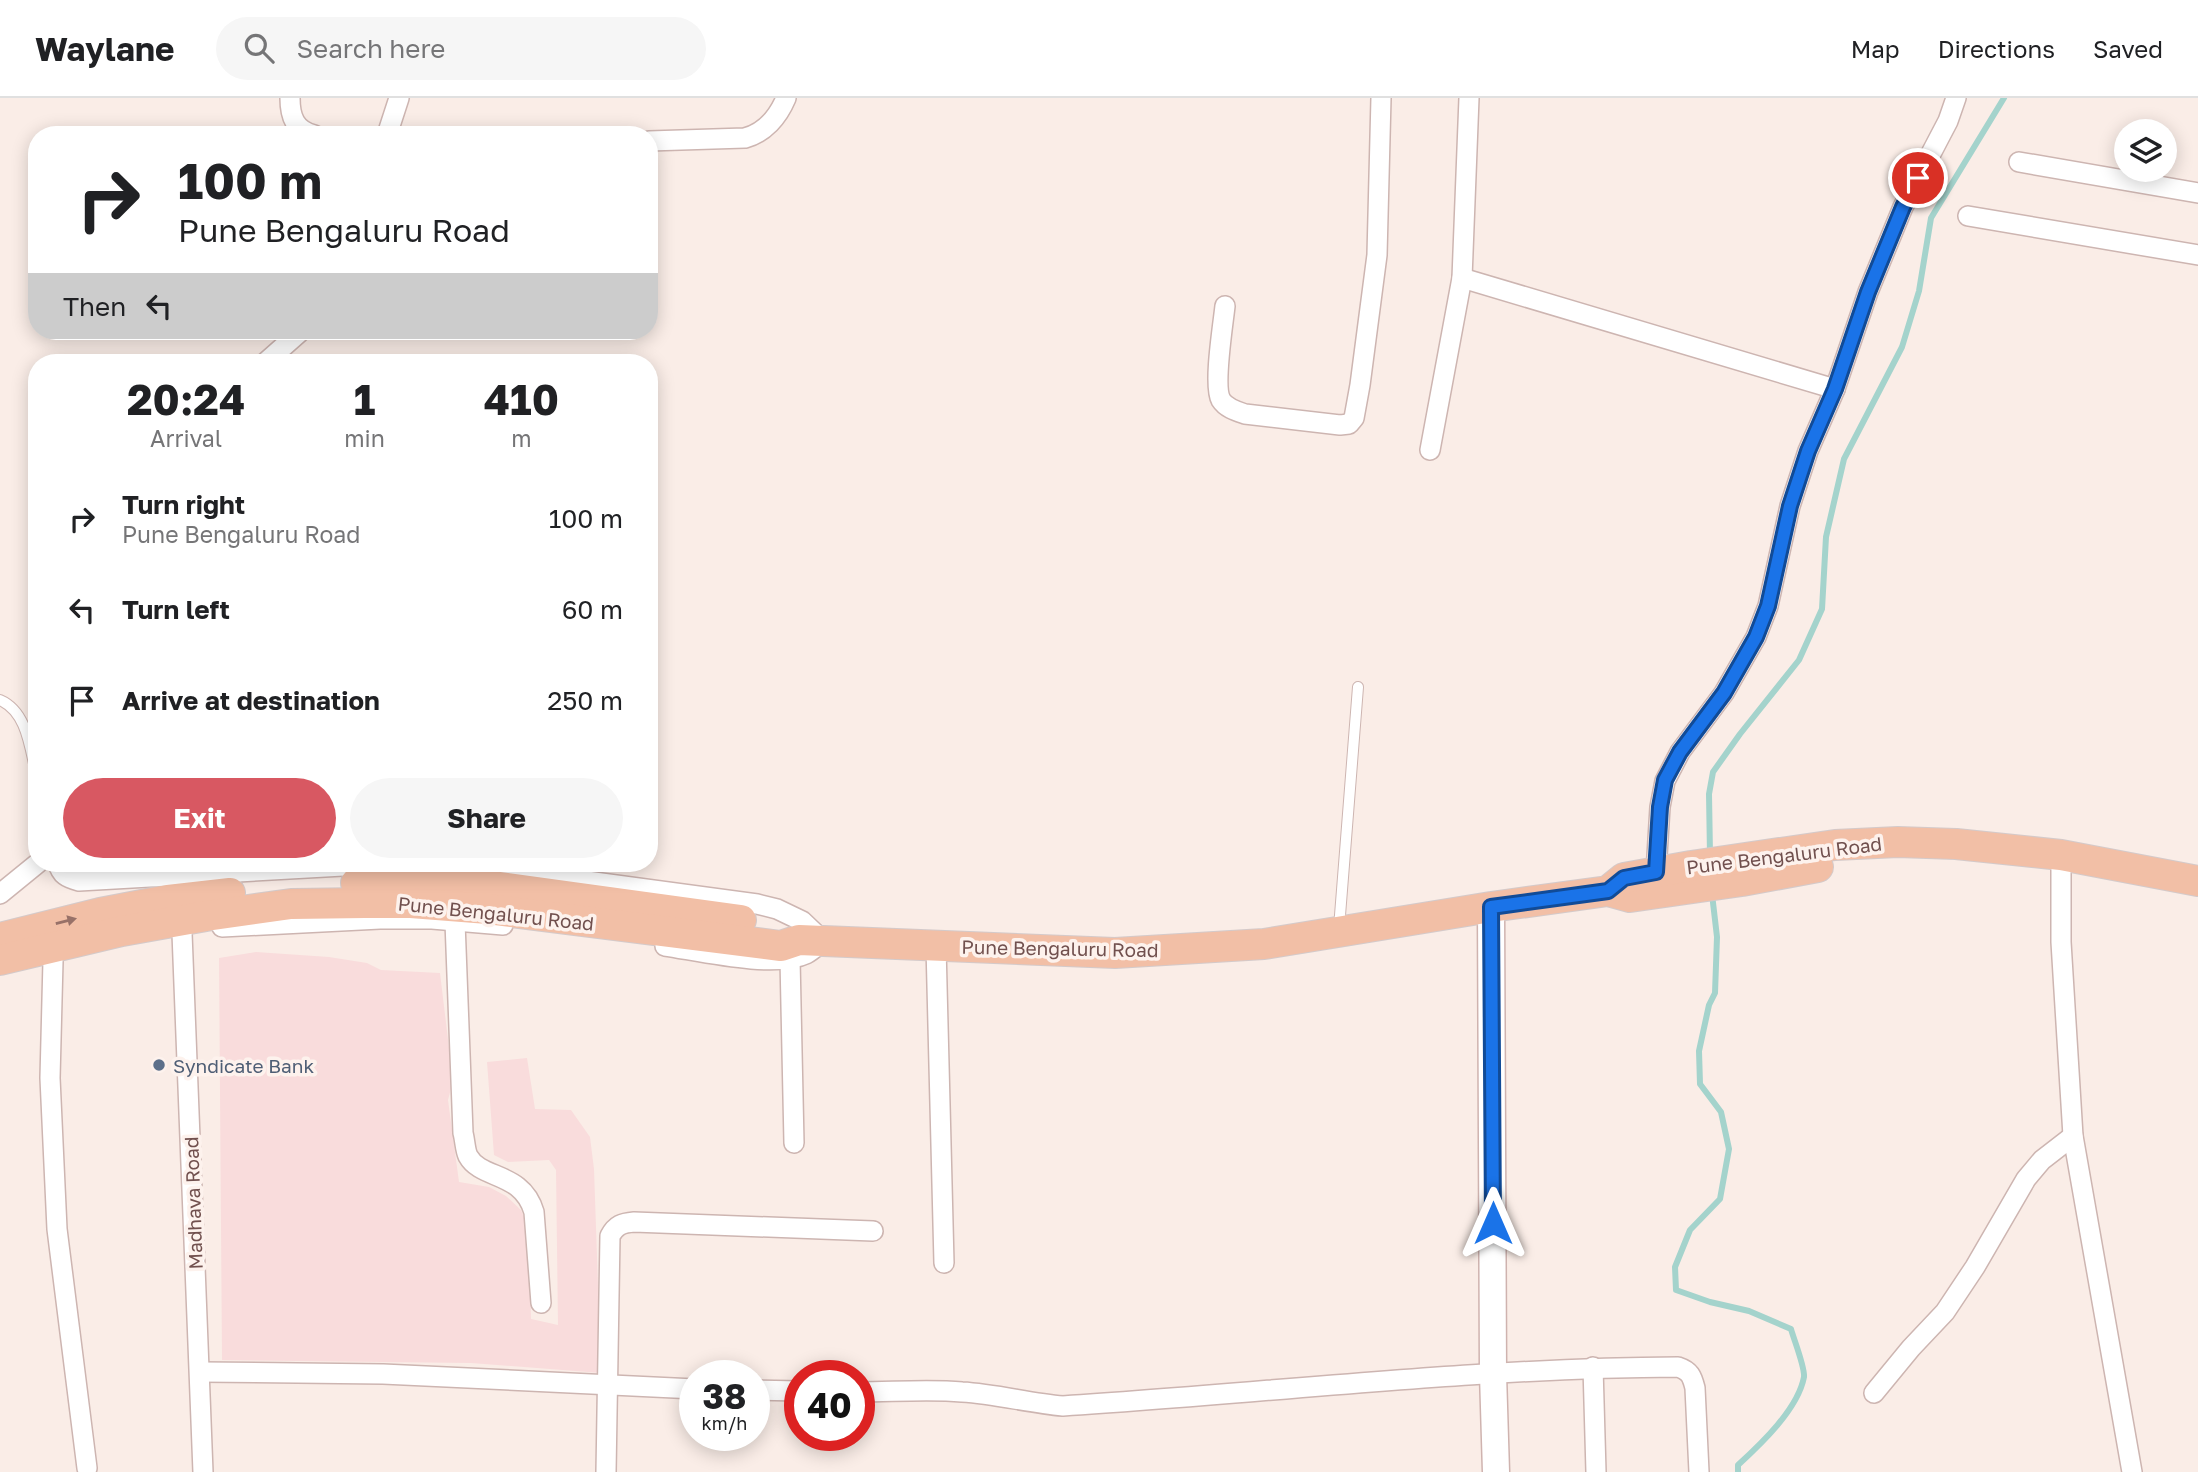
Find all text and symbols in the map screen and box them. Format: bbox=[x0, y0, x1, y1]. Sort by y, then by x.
search box bbox=[216, 17, 706, 80]
text: Waylane bbox=[35, 29, 174, 68]
icon: search bbox=[240, 29, 278, 67]
text: Search here bbox=[296, 33, 445, 64]
text: Map bbox=[1851, 34, 1900, 63]
text: Directions bbox=[1938, 34, 2055, 63]
text: Saved bbox=[2093, 34, 2163, 63]
map controls bbox=[2114, 119, 2177, 182]
button: layers bbox=[2114, 119, 2177, 182]
pin bbox=[1888, 148, 1948, 208]
text: 100 m bbox=[178, 151, 322, 210]
icon: right bbox=[63, 154, 154, 245]
icon: arrive bbox=[1899, 159, 1937, 197]
text: Pune Bengaluru Road bbox=[178, 211, 510, 249]
icon: left bbox=[140, 287, 178, 325]
text: Then bbox=[63, 291, 126, 322]
text: 20:24 bbox=[127, 374, 245, 424]
text: 1 bbox=[354, 374, 375, 424]
text: 410 bbox=[484, 374, 559, 424]
text: Arrival bbox=[150, 424, 222, 452]
text: min bbox=[344, 424, 385, 452]
text: m bbox=[511, 424, 532, 452]
text: Turn right bbox=[122, 489, 245, 520]
icon: right bbox=[63, 500, 101, 538]
text: 100 m bbox=[549, 503, 623, 534]
text: Pune Bengaluru Road bbox=[122, 520, 361, 548]
icon: left bbox=[63, 591, 101, 629]
text: Turn left bbox=[122, 594, 230, 625]
text: 60 m bbox=[562, 594, 623, 625]
icon: arrive bbox=[63, 682, 101, 720]
text: Arrive at destination bbox=[122, 685, 380, 716]
text: 250 m bbox=[547, 685, 623, 716]
button: Exit bbox=[63, 778, 336, 858]
button: Share bbox=[350, 778, 623, 858]
street label: Pune Bengaluru Road bbox=[1685, 832, 1883, 878]
street label: Pune Bengaluru Road bbox=[397, 891, 595, 935]
one-way arrow bbox=[55, 915, 77, 926]
street label: Pune Bengaluru Road bbox=[961, 935, 1159, 961]
place label: Syndicate Bank bbox=[173, 1054, 314, 1077]
marker: Syndicate Bank bbox=[151, 1057, 167, 1073]
street label: Madhava Road bbox=[179, 1136, 207, 1270]
position arrow bbox=[1456, 1186, 1530, 1260]
speed limit sign: 40 bbox=[784, 1360, 875, 1451]
text: 38 bbox=[703, 1375, 746, 1417]
text: km/h bbox=[702, 1412, 747, 1434]

